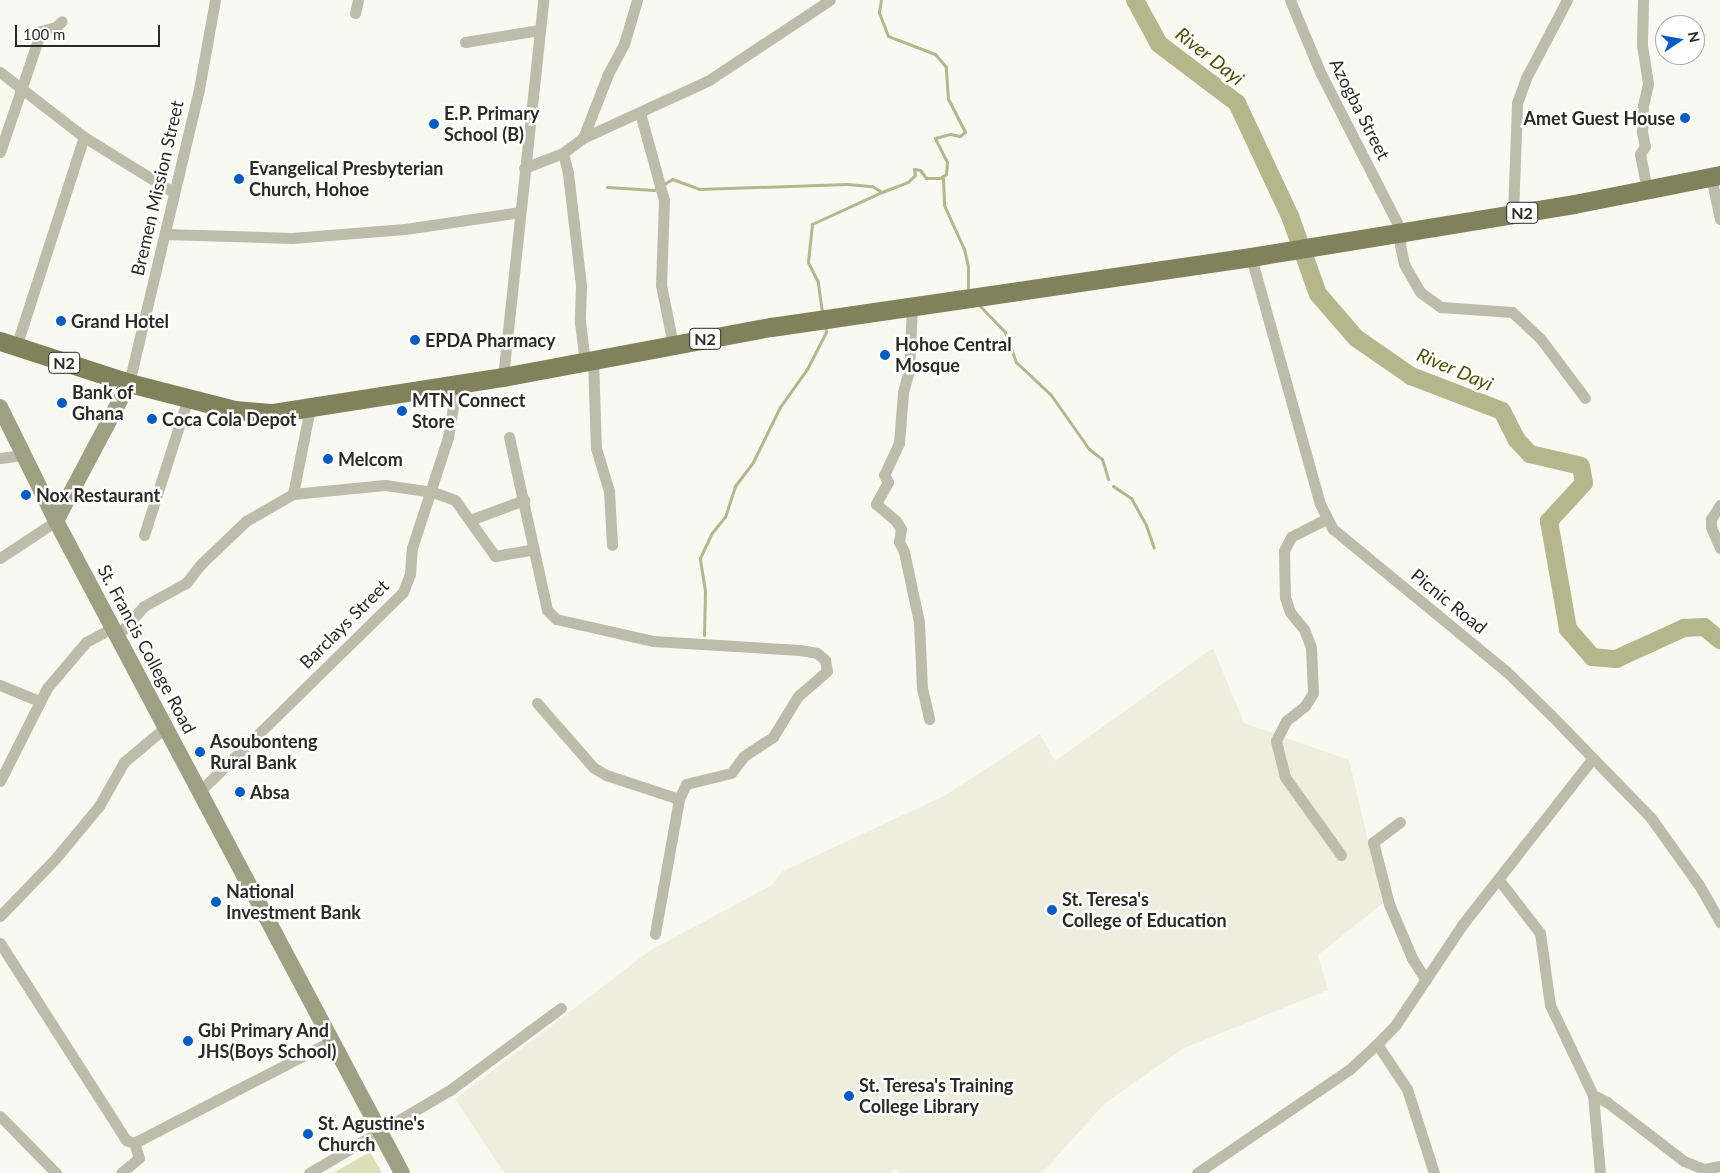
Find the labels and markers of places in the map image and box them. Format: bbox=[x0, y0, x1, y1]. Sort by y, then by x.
place label: E.P. Primary School (B) bbox=[444, 103, 539, 146]
place label: Amet Guest House bbox=[1524, 107, 1675, 129]
marker: Amet Guest House bbox=[1679, 112, 1691, 124]
marker: E.P. Primary School (B) bbox=[428, 118, 440, 130]
place label: Evangelical Presbyterian Church, Hohoe bbox=[249, 158, 443, 200]
marker: Evangelical Presbyterian Church, Hohoe bbox=[233, 173, 245, 185]
place label: Grand Hotel bbox=[71, 310, 169, 332]
marker: Grand Hotel bbox=[55, 315, 67, 327]
place label: EPDA Pharmacy bbox=[425, 329, 556, 351]
marker: EPDA Pharmacy bbox=[409, 334, 421, 346]
place label: Hohoe Central Mosque bbox=[895, 334, 1012, 376]
marker: Hohoe Central Mosque bbox=[879, 349, 891, 361]
place label: Bank of Ghana bbox=[72, 382, 134, 424]
place label: MTN Connect Store bbox=[412, 390, 525, 432]
marker: Bank of Ghana bbox=[56, 397, 68, 409]
marker: MTN Connect Store bbox=[396, 405, 408, 417]
place label: Coca Cola Depot bbox=[162, 408, 297, 430]
marker: Coca Cola Depot bbox=[146, 413, 158, 425]
place label: Melcom bbox=[338, 448, 403, 470]
marker: Melcom bbox=[322, 453, 334, 465]
place label: Nox Restaurant bbox=[36, 484, 160, 506]
marker: Nox Restaurant bbox=[20, 489, 32, 501]
place label: Asoubonteng Rural Bank bbox=[210, 731, 317, 774]
marker: Asoubonteng Rural Bank bbox=[194, 746, 206, 758]
place label: Absa bbox=[250, 781, 290, 803]
marker: Absa bbox=[234, 786, 246, 798]
place label: National Investment Bank bbox=[226, 881, 361, 924]
place label: St. Teresa's College of Education bbox=[1062, 889, 1227, 932]
marker: National Investment Bank bbox=[210, 896, 222, 908]
marker: St. Teresa's College of Education bbox=[1046, 904, 1058, 916]
place label: Gbi Primary And JHS(Boys School) bbox=[198, 1020, 337, 1062]
marker: Gbi Primary And JHS(Boys School) bbox=[182, 1035, 194, 1047]
place label: St. Teresa's Training College Library bbox=[859, 1075, 1014, 1118]
marker: St. Teresa's Training College Library bbox=[843, 1090, 855, 1102]
place label: St. Agustine's Church bbox=[318, 1113, 425, 1156]
marker: St. Agustine's Church bbox=[302, 1128, 314, 1140]

